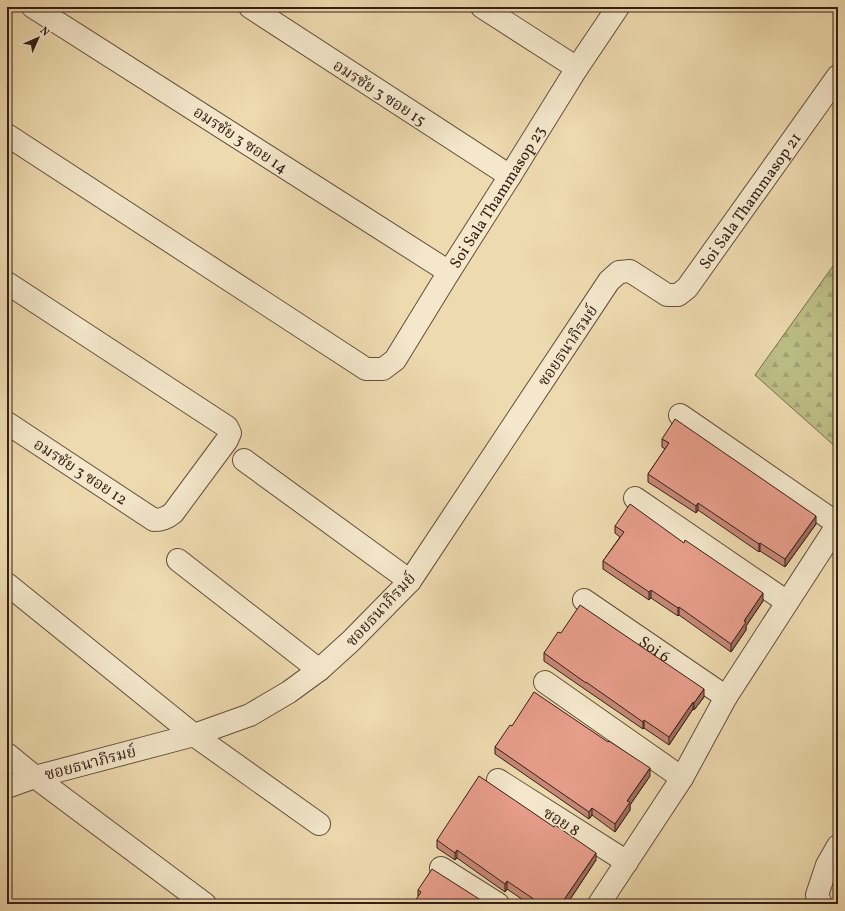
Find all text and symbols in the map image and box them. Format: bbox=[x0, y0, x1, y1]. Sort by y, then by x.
north arrow bbox=[18, 18, 58, 58]
text: N bbox=[36, 24, 52, 40]
street label: อมรชัย 3 ซอย 15 bbox=[328, 55, 430, 132]
street label: อมรชัย 3 ซอย 14 bbox=[188, 102, 291, 180]
street label: Soi Sala Thammasop 23 bbox=[445, 122, 552, 273]
street label: Soi Sala Thammasop 21 bbox=[695, 129, 807, 274]
street label: ซอยธนาภิรมย์ bbox=[533, 301, 604, 391]
street label: อมรชัย 3 ซอย 12 bbox=[29, 434, 131, 511]
street label: ซอยธนาภิรมย์ bbox=[341, 569, 422, 652]
street label: Soi 6 bbox=[634, 632, 674, 669]
street label: ซอยธนาภิรมย์ bbox=[42, 741, 139, 787]
street label: ซอย 8 bbox=[538, 803, 584, 843]

